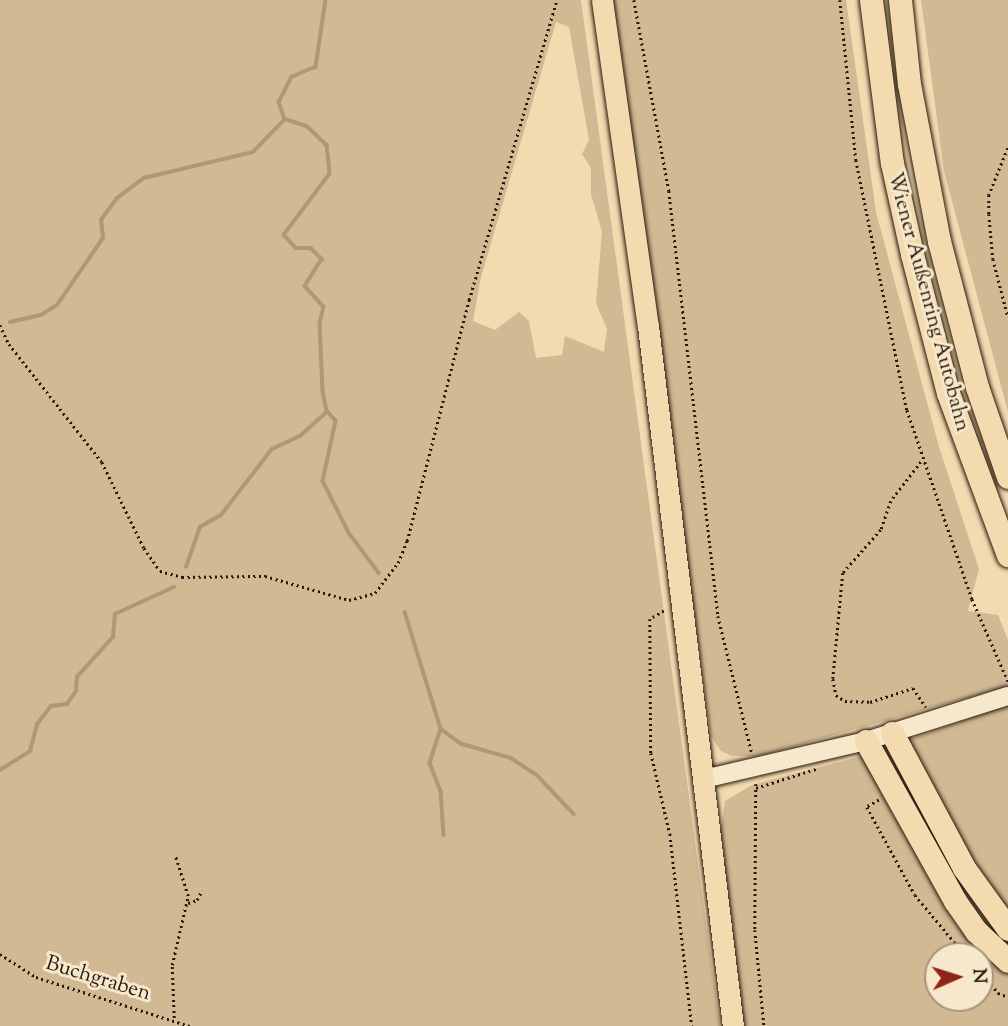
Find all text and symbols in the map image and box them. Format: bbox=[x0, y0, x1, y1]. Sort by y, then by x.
street label: Wiener Außenring Autobahn bbox=[881, 170, 975, 434]
north arrow bbox=[924, 942, 994, 1012]
street label: Buchgraben bbox=[43, 951, 153, 1007]
text: N bbox=[965, 968, 992, 984]

